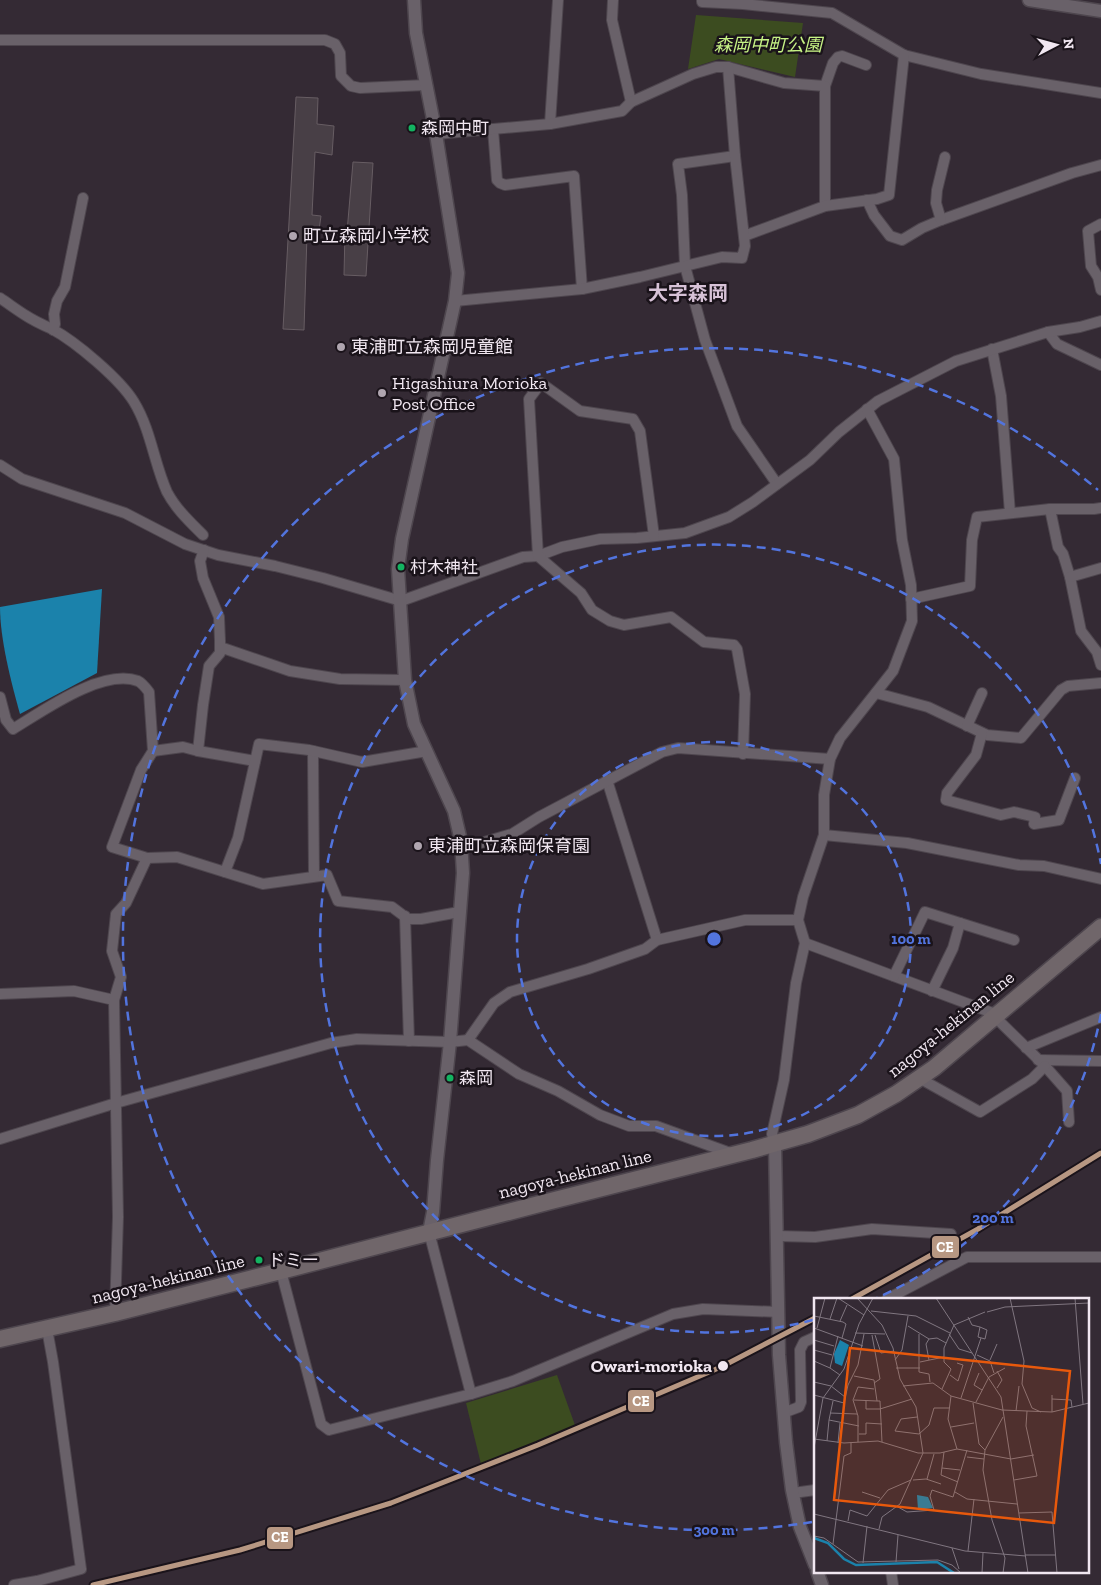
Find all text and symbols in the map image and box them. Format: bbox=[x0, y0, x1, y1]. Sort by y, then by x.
north arrow bbox=[1031, 20, 1081, 70]
park label: 森岡中町公園 bbox=[714, 34, 825, 56]
text: N bbox=[1059, 38, 1077, 50]
place label: 森岡中町 bbox=[421, 118, 489, 138]
marker: 森岡中町 bbox=[407, 123, 417, 133]
place label: 町立森岡小学校 bbox=[303, 225, 429, 247]
marker: 町立森岡小学校 bbox=[287, 230, 299, 242]
district label: 大字森岡 bbox=[648, 281, 728, 305]
place label: 東浦町立森岡児童館 bbox=[351, 336, 513, 358]
marker: 東浦町立森岡児童館 bbox=[335, 341, 347, 353]
place label: Higashiura Morioka Post Office bbox=[392, 372, 548, 415]
marker: Higashiura Morioka Post Office bbox=[376, 387, 388, 399]
place label: 村木神社 bbox=[410, 557, 478, 577]
marker: 村木神社 bbox=[396, 562, 406, 572]
place label: 東浦町立森岡保育園 bbox=[428, 835, 590, 857]
marker: 東浦町立森岡保育園 bbox=[412, 840, 424, 852]
centre of rings bbox=[705, 930, 723, 948]
text: 100 m bbox=[891, 930, 931, 948]
street label: nagoya-hekinan line bbox=[883, 966, 1019, 1082]
place label: 森岡 bbox=[459, 1068, 493, 1088]
marker: 森岡 bbox=[445, 1073, 455, 1083]
street label: nagoya-hekinan line bbox=[496, 1144, 654, 1204]
text: 200 m bbox=[972, 1209, 1014, 1227]
line badge: CE bbox=[931, 1235, 960, 1259]
text: CE bbox=[936, 1239, 954, 1256]
street label: nagoya-hekinan line bbox=[89, 1249, 247, 1309]
place label: ドミー bbox=[268, 1250, 319, 1270]
marker: ドミー bbox=[254, 1255, 264, 1265]
inset map bbox=[814, 1298, 1088, 1572]
place label: Owari-morioka bbox=[591, 1355, 712, 1377]
marker: Owari-morioka bbox=[716, 1359, 730, 1373]
line badge: CE bbox=[627, 1389, 655, 1413]
text: CE bbox=[632, 1393, 650, 1410]
text: 300 m bbox=[693, 1521, 735, 1539]
line badge: CE bbox=[266, 1526, 294, 1550]
text: CE bbox=[271, 1529, 289, 1546]

